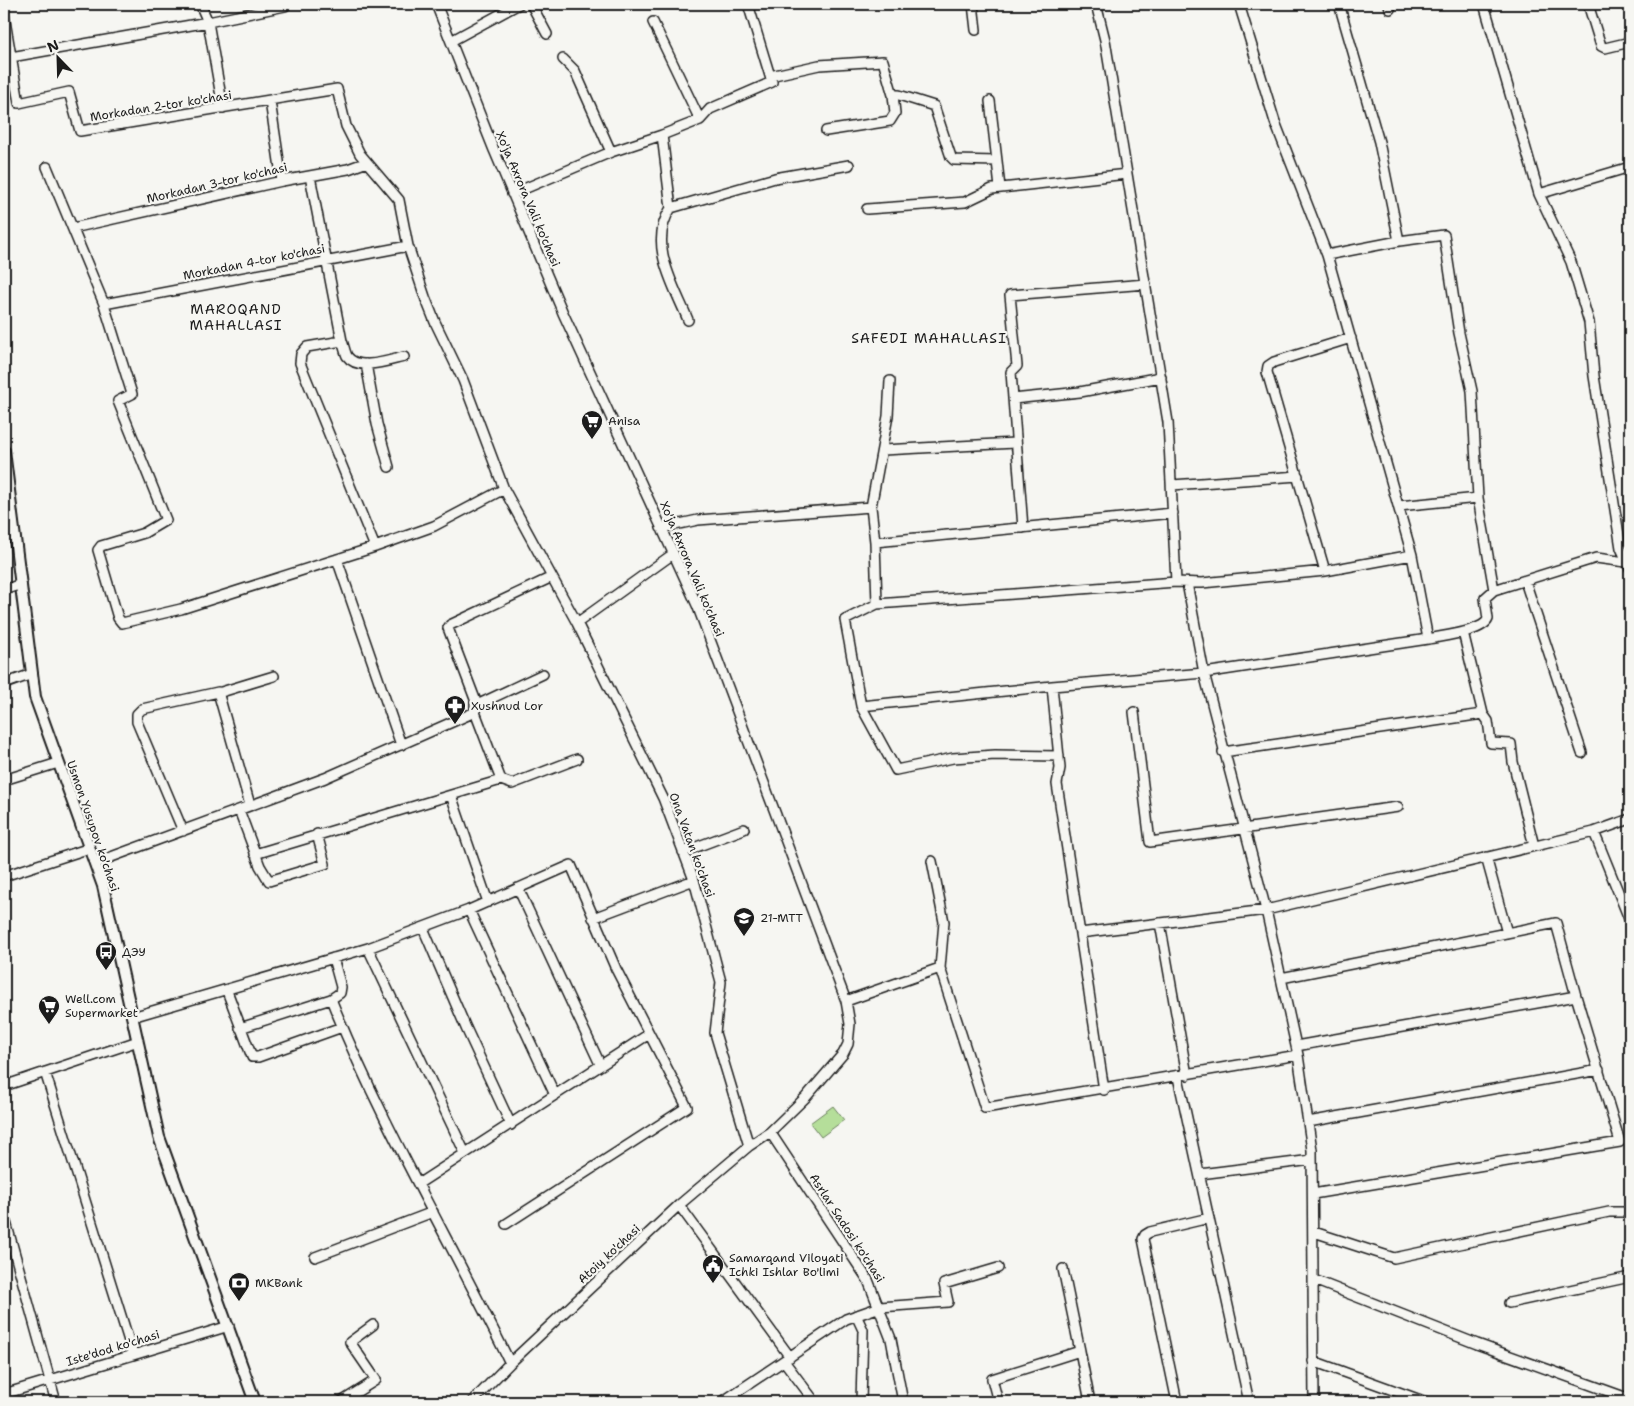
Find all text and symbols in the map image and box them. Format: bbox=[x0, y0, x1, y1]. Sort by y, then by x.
north arrow bbox=[32, 32, 82, 82]
text: N bbox=[44, 36, 62, 56]
street label: Morkadan 2-tor ko'chasi bbox=[89, 87, 233, 125]
street label: Xo'ja Axrora Vali ko'chasi bbox=[492, 129, 564, 269]
street label: Morkadan 3-tor ko'chasi bbox=[145, 159, 289, 207]
street label: Morkadan 4-tor ko'chasi bbox=[182, 240, 326, 284]
district label: MAROQAND MAHALLASI bbox=[190, 300, 282, 334]
district label: SAFEDI MAHALLASI bbox=[851, 329, 1007, 347]
supermarket icon: Anisa bbox=[580, 409, 604, 440]
place label: Anisa bbox=[608, 413, 641, 429]
street label: Xo'ja Axrora Vali ko'chasi bbox=[656, 499, 728, 639]
pharmacy icon: Xushnud Lor bbox=[443, 694, 467, 725]
place label: Xushnud Lor bbox=[471, 698, 543, 714]
street label: Usmon Yusupov ko'chasi bbox=[63, 758, 123, 894]
street label: Ona Vatan ko'chasi bbox=[666, 790, 718, 900]
school or university icon: 21-MTT bbox=[732, 906, 756, 937]
place label: 21-MTT bbox=[760, 910, 804, 926]
bus stop icon: ДЭУ bbox=[94, 940, 118, 971]
place label: ДЭУ bbox=[122, 944, 146, 960]
place label: Well.com Supermarket bbox=[65, 991, 138, 1021]
supermarket icon: Well.com Supermarket bbox=[37, 994, 61, 1025]
street label: Asrlar Sadosi ko'chasi bbox=[806, 1170, 888, 1286]
street label: Atoiy ko'chasi bbox=[574, 1221, 644, 1287]
place label: Samarqand Viloyati Ichki Ishlar Bo'limi bbox=[729, 1250, 844, 1280]
public building icon: Samarqand Viloyati Ichki Ishlar Bo'limi bbox=[701, 1253, 725, 1284]
bank icon: MKBank bbox=[227, 1271, 251, 1302]
place label: MKBank bbox=[255, 1275, 303, 1291]
street label: Iste'dod ko'chasi bbox=[64, 1326, 162, 1370]

